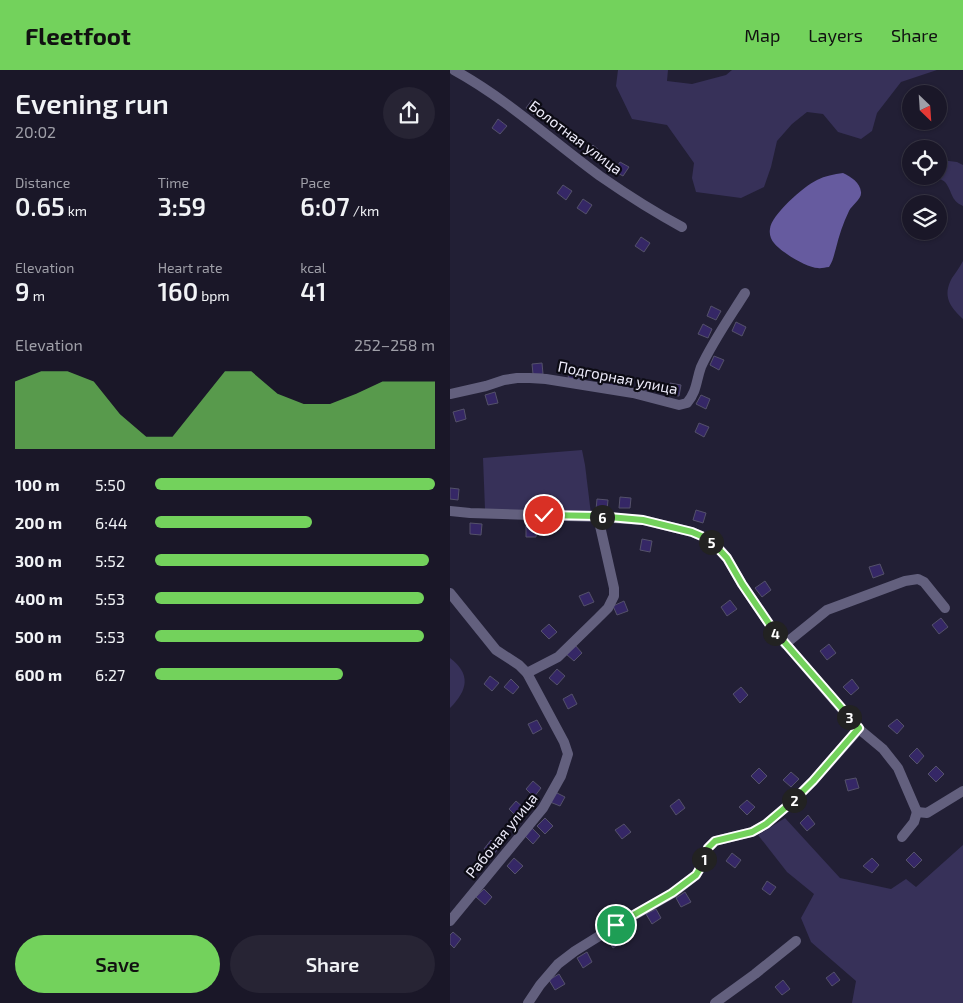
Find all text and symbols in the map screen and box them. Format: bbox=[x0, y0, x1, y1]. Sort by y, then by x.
text: Fleetfoot bbox=[25, 21, 131, 50]
text: Map bbox=[744, 24, 780, 46]
text: Layers bbox=[808, 24, 863, 46]
text: Share bbox=[891, 24, 938, 46]
north arrow bbox=[902, 85, 948, 130]
map controls bbox=[902, 85, 947, 240]
text: Evening run bbox=[15, 86, 169, 120]
button: share bbox=[383, 87, 435, 139]
street label: Болотная улица bbox=[525, 96, 626, 179]
text: 20:02 bbox=[15, 122, 56, 141]
button: locate bbox=[902, 140, 947, 185]
text: Distance bbox=[15, 174, 70, 191]
text: Time bbox=[158, 174, 189, 191]
text: Pace bbox=[300, 174, 330, 191]
text: 0.65 bbox=[15, 191, 65, 221]
text: 3:59 bbox=[158, 191, 206, 221]
text: 6:07 bbox=[300, 191, 350, 221]
button: layers bbox=[902, 195, 947, 240]
text: km bbox=[65, 202, 87, 219]
text: /km bbox=[350, 202, 379, 219]
text: Elevation bbox=[15, 259, 74, 276]
text: Heart rate bbox=[158, 259, 222, 276]
text: kcal bbox=[300, 259, 326, 276]
text: 9 bbox=[15, 276, 30, 306]
text: 160 bbox=[158, 276, 198, 306]
text: 41 bbox=[300, 276, 326, 306]
text: m bbox=[30, 287, 45, 304]
text: bpm bbox=[198, 287, 230, 304]
text: Elevation bbox=[15, 335, 83, 354]
text: 252–258 m bbox=[354, 335, 435, 354]
street label: Подгорная улица bbox=[556, 357, 679, 398]
text: 100 m bbox=[15, 475, 60, 494]
text: 5:50 bbox=[95, 475, 126, 494]
pin bbox=[523, 494, 565, 536]
icon: check bbox=[530, 501, 558, 529]
pin: 6 bbox=[590, 504, 614, 530]
text: 6 bbox=[598, 509, 607, 526]
text: 200 m bbox=[15, 513, 62, 532]
text: 6:44 bbox=[95, 513, 128, 532]
pin: 5 bbox=[698, 530, 724, 554]
text: 5 bbox=[708, 534, 715, 551]
text: 300 m bbox=[15, 551, 62, 570]
text: 5:52 bbox=[95, 551, 125, 570]
text: 400 m bbox=[15, 589, 63, 608]
text: 5:53 bbox=[95, 589, 125, 608]
pin: 4 bbox=[762, 620, 788, 646]
text: 4 bbox=[771, 625, 780, 642]
text: 500 m bbox=[15, 627, 62, 646]
text: 5:53 bbox=[95, 627, 125, 646]
text: 600 m bbox=[15, 665, 62, 684]
text: 6:27 bbox=[95, 665, 125, 684]
pin: 3 bbox=[836, 704, 862, 730]
text: 3 bbox=[846, 709, 853, 726]
pin: 2 bbox=[782, 788, 806, 812]
street label: Рабочая улица bbox=[461, 789, 541, 882]
text: 2 bbox=[790, 792, 799, 809]
pin: 1 bbox=[692, 846, 716, 872]
text: 1 bbox=[701, 851, 708, 868]
pin bbox=[595, 904, 637, 946]
icon: arrive bbox=[602, 911, 630, 939]
button: Save bbox=[15, 935, 220, 993]
button: Share bbox=[230, 935, 435, 993]

